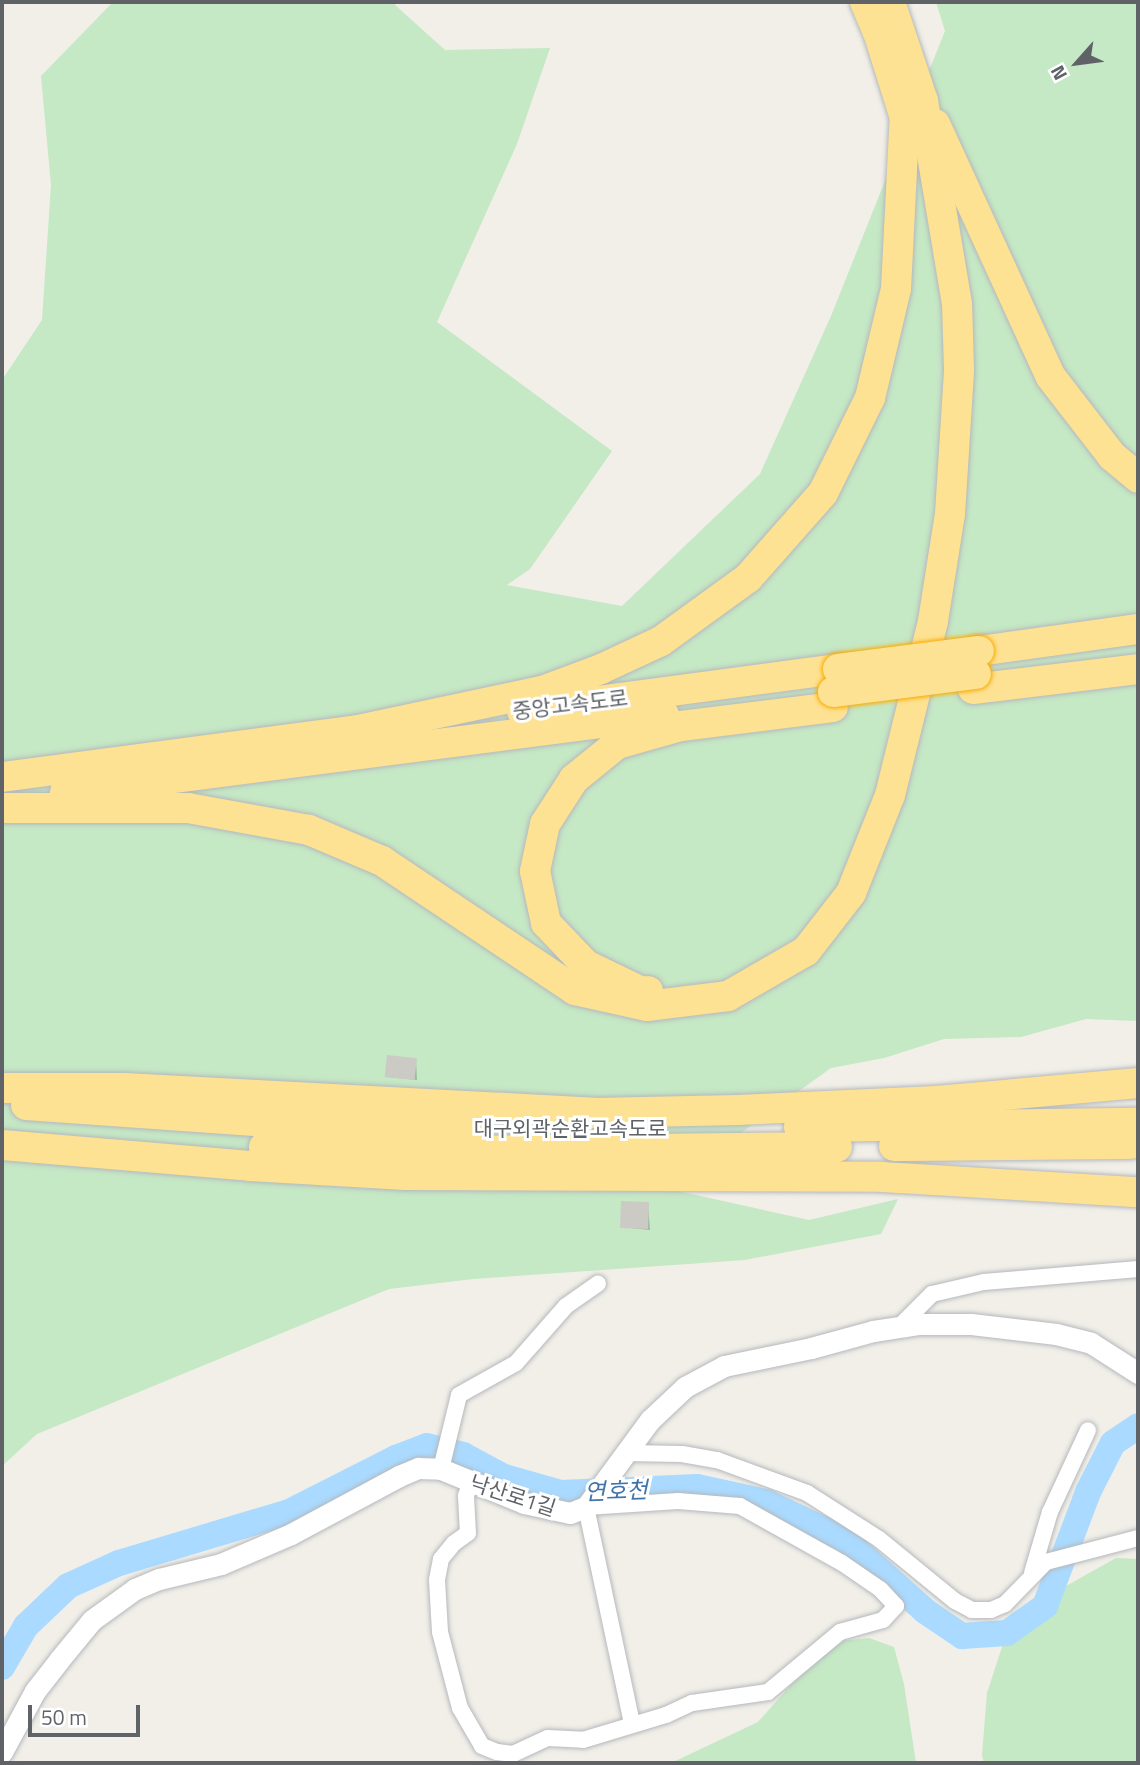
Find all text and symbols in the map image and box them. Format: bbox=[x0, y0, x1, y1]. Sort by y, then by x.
north arrow bbox=[1042, 28, 1112, 98]
text: N bbox=[1042, 60, 1074, 86]
street label: 중앙고속도로 bbox=[511, 684, 629, 724]
street label: 대구외곽순환고속도로 bbox=[473, 1115, 667, 1141]
street label: 낙산로1길 bbox=[467, 1469, 559, 1521]
water label: 연호천 bbox=[584, 1476, 648, 1506]
scale bar bbox=[32, 1692, 144, 1736]
text: 50 m bbox=[41, 1701, 87, 1733]

